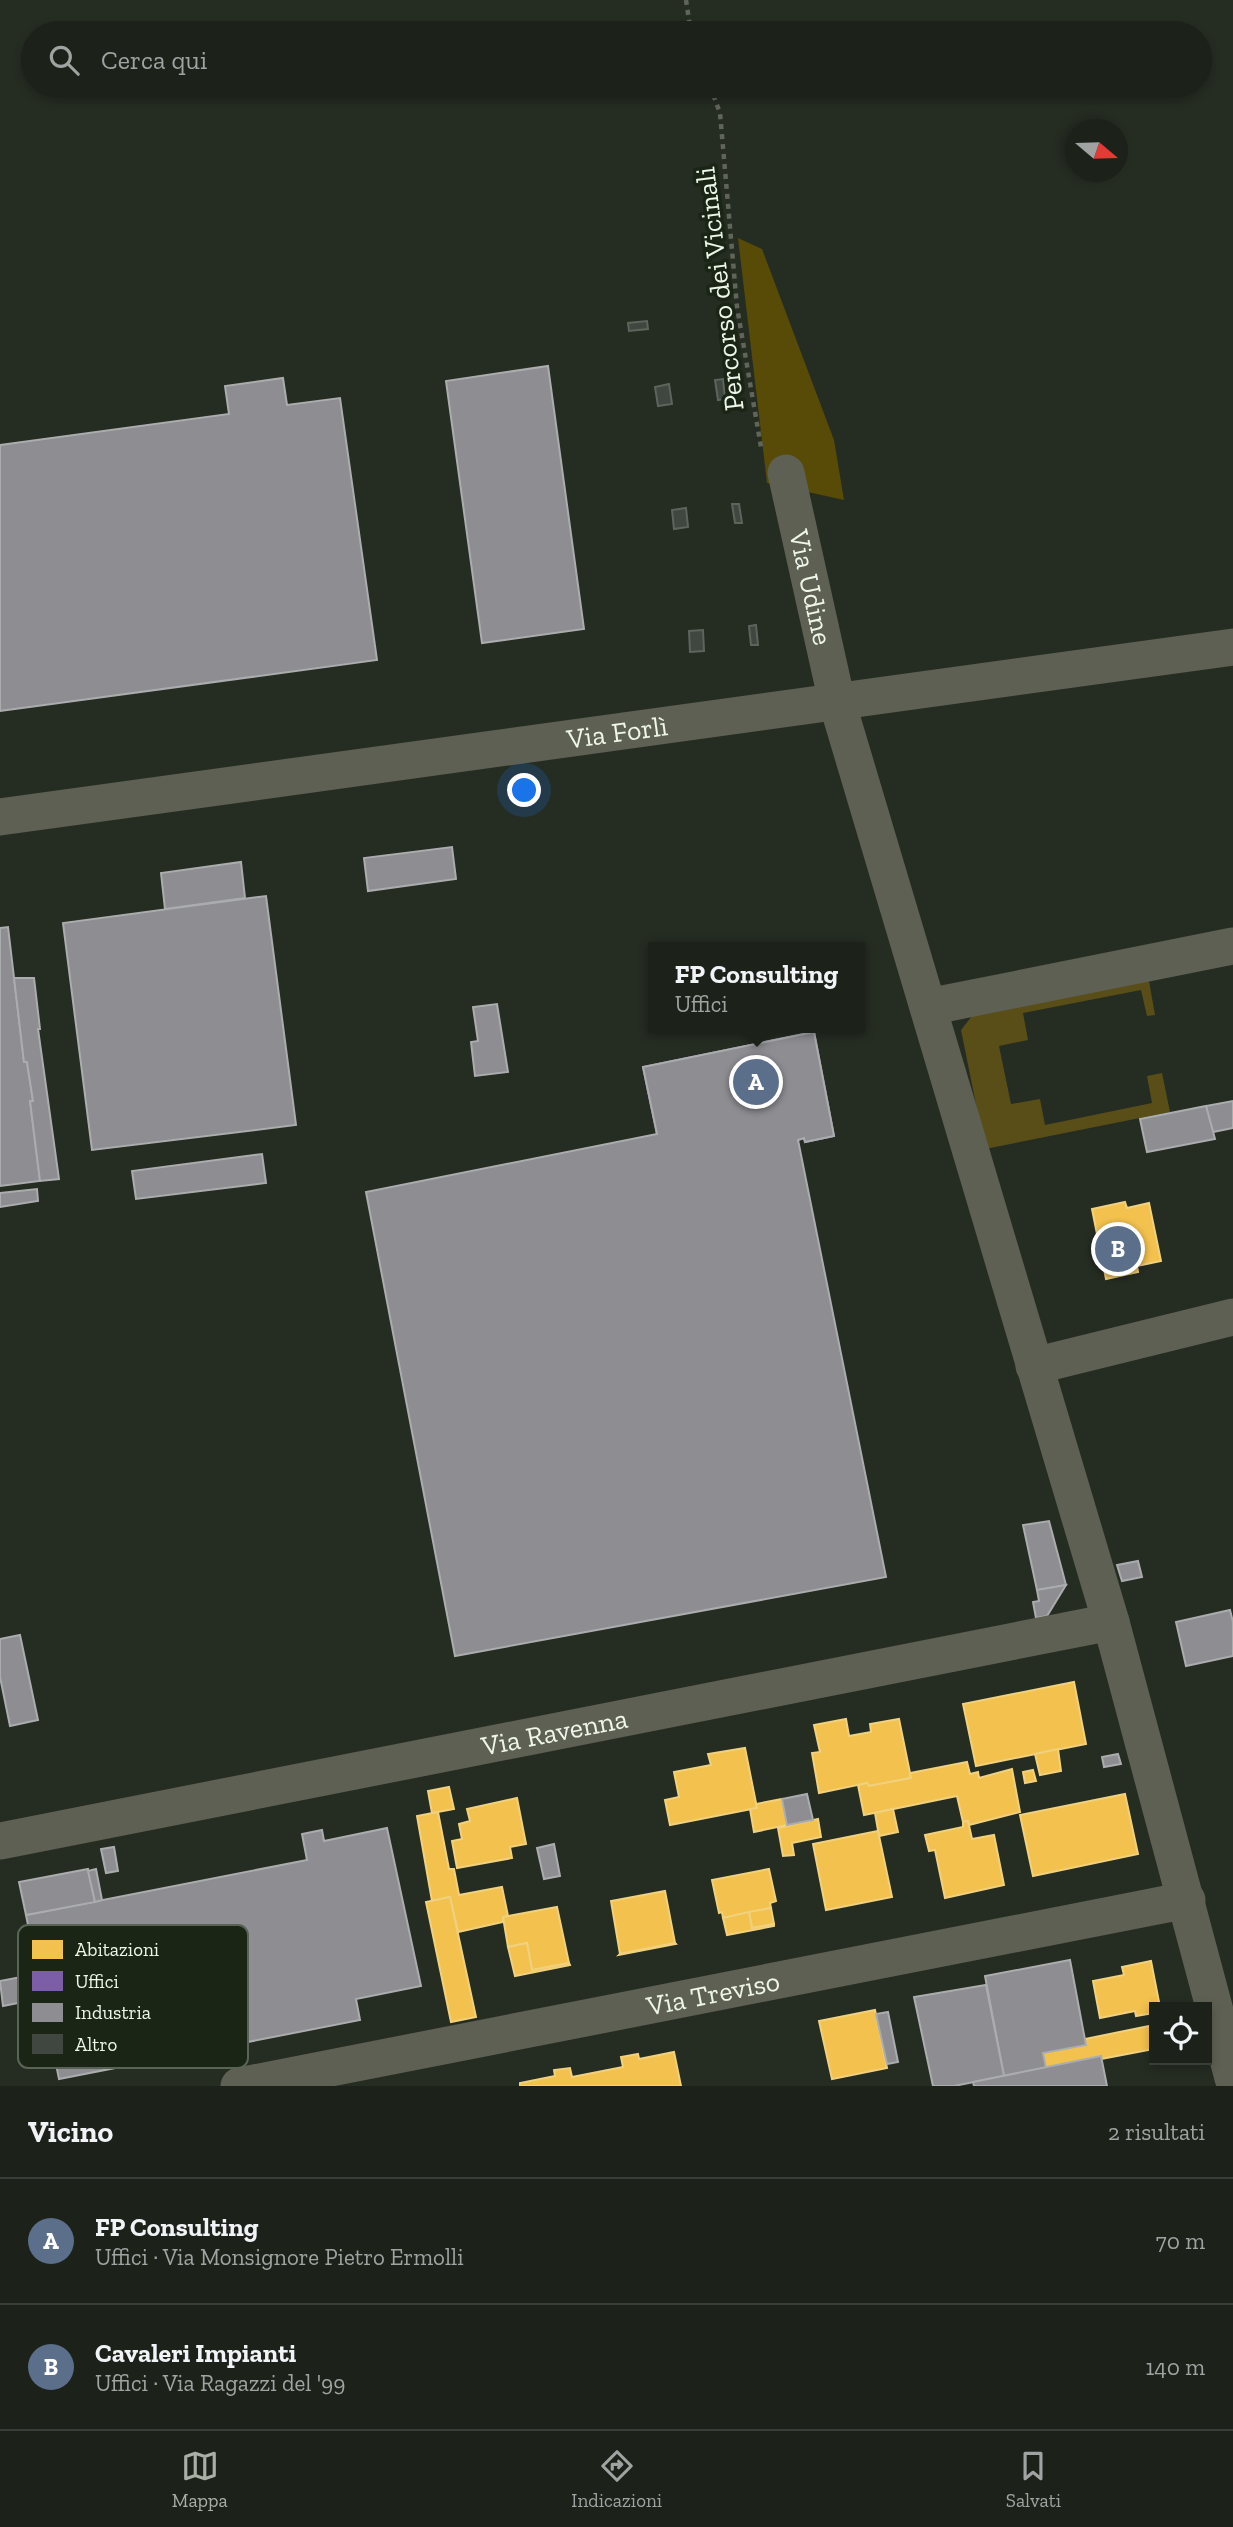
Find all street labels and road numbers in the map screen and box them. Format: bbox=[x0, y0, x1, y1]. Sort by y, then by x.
street label: Percorso dei Vicinali bbox=[688, 165, 751, 413]
street label: Via Udine bbox=[782, 526, 840, 648]
street label: Via Forlì bbox=[564, 709, 670, 756]
street label: Via Ravenna bbox=[478, 1702, 631, 1763]
street label: Via Treviso bbox=[643, 1964, 782, 2023]

